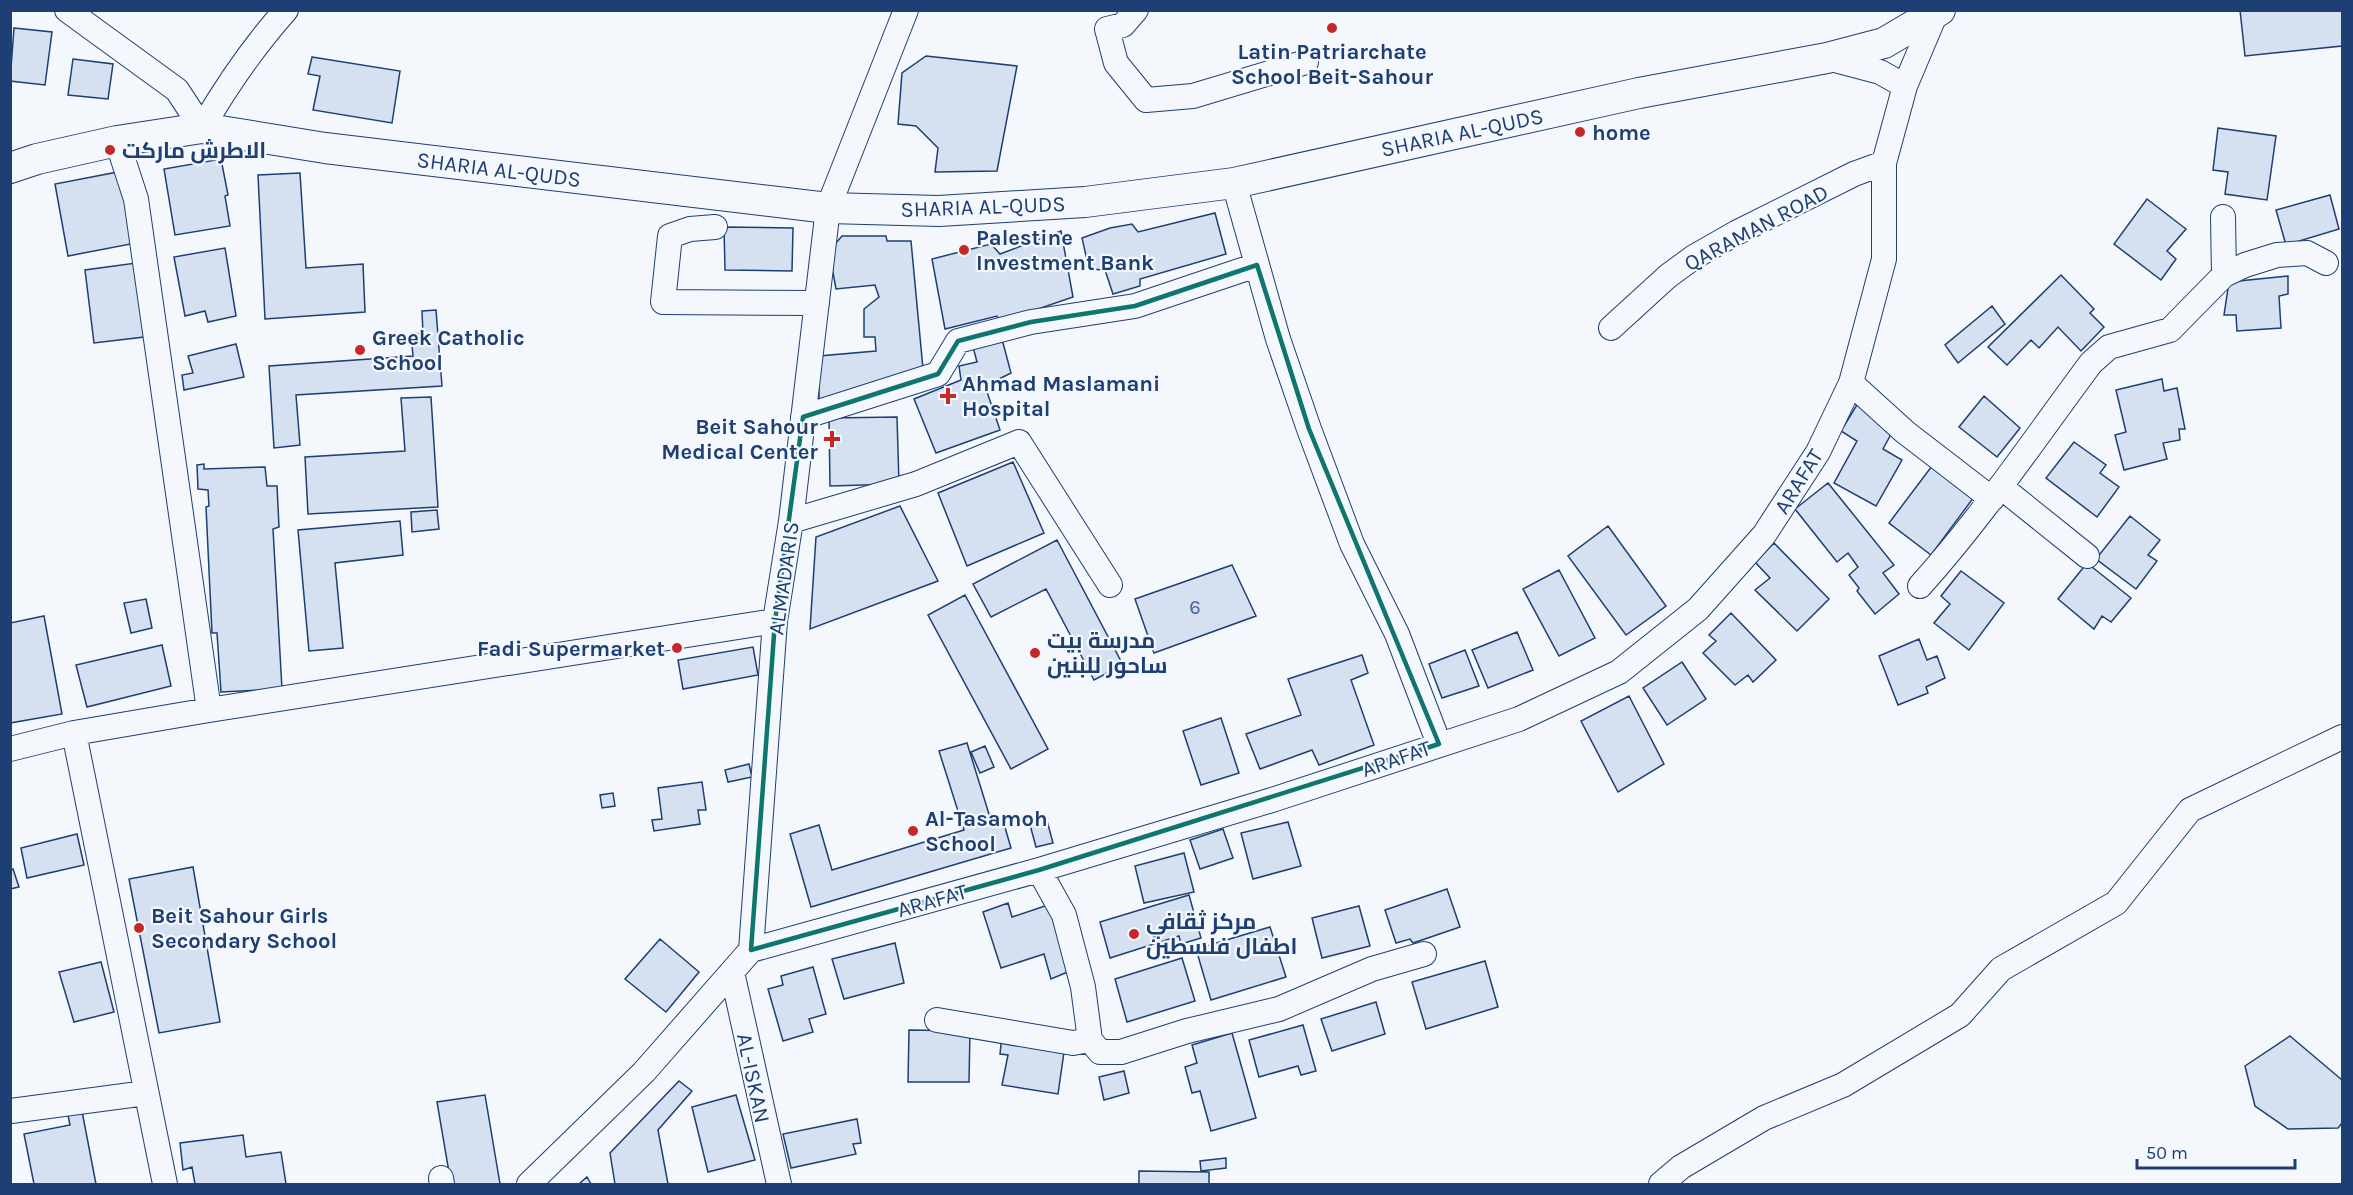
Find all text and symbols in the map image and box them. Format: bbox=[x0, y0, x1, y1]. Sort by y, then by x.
marker: Latin Patriarchate School Beit-Sahour bbox=[1325, 21, 1339, 35]
place label: Latin Patriarchate School Beit-Sahour bbox=[1231, 39, 1433, 90]
street label: SHARIA AL-QUDS bbox=[1379, 103, 1546, 163]
place label: home bbox=[1592, 120, 1651, 146]
marker: home bbox=[1573, 125, 1587, 139]
place label: الاطرش ماركت bbox=[122, 138, 266, 164]
marker: الاطرش ماركت bbox=[103, 143, 117, 157]
street label: SHARIA AL-QUDS bbox=[415, 147, 582, 193]
street label: QARAMAN ROAD bbox=[1680, 179, 1833, 277]
street label: SHARIA AL-QUDS bbox=[900, 191, 1066, 223]
place label: Palestine Investment Bank bbox=[976, 225, 1154, 276]
marker: Palestine Investment Bank bbox=[957, 243, 971, 257]
place label: Greek Catholic School bbox=[372, 325, 525, 376]
marker: Greek Catholic School bbox=[353, 343, 367, 357]
place label: Ahmad Maslamani Hospital bbox=[962, 371, 1160, 422]
marker: Ahmad Maslamani Hospital bbox=[939, 387, 957, 405]
place label: Beit Sahour Medical Center bbox=[661, 414, 818, 465]
marker: Beit Sahour Medical Center bbox=[823, 430, 841, 448]
street label: ARAFAT bbox=[1769, 444, 1829, 519]
street label: ALMADARIS bbox=[763, 520, 805, 637]
house number: 6 bbox=[1189, 596, 1201, 619]
place label: مدرسة بيت ساحور للبنين bbox=[1047, 628, 1167, 679]
place label: Fadi Supermarket bbox=[477, 636, 665, 662]
marker: Fadi Supermarket bbox=[670, 641, 684, 655]
marker: مدرسة بيت ساحور للبنين bbox=[1028, 646, 1042, 660]
street label: ARAFAT bbox=[1358, 735, 1434, 783]
place label: Al-Tasamoh School bbox=[925, 806, 1048, 857]
marker: Al-Tasamoh School bbox=[906, 824, 920, 838]
street label: ARAFAT bbox=[894, 879, 970, 923]
place label: Beit Sahour Girls Secondary School bbox=[151, 903, 337, 954]
place label: مركز ثقافي اطفال فلسطين bbox=[1146, 909, 1297, 960]
marker: Beit Sahour Girls Secondary School bbox=[132, 921, 146, 935]
marker: مركز ثقافي اطفال فلسطين bbox=[1127, 927, 1141, 941]
street label: AL-ISKAN bbox=[731, 1031, 775, 1125]
scale bar bbox=[2137, 1132, 2294, 1170]
text: 50 m bbox=[2146, 1142, 2188, 1164]

